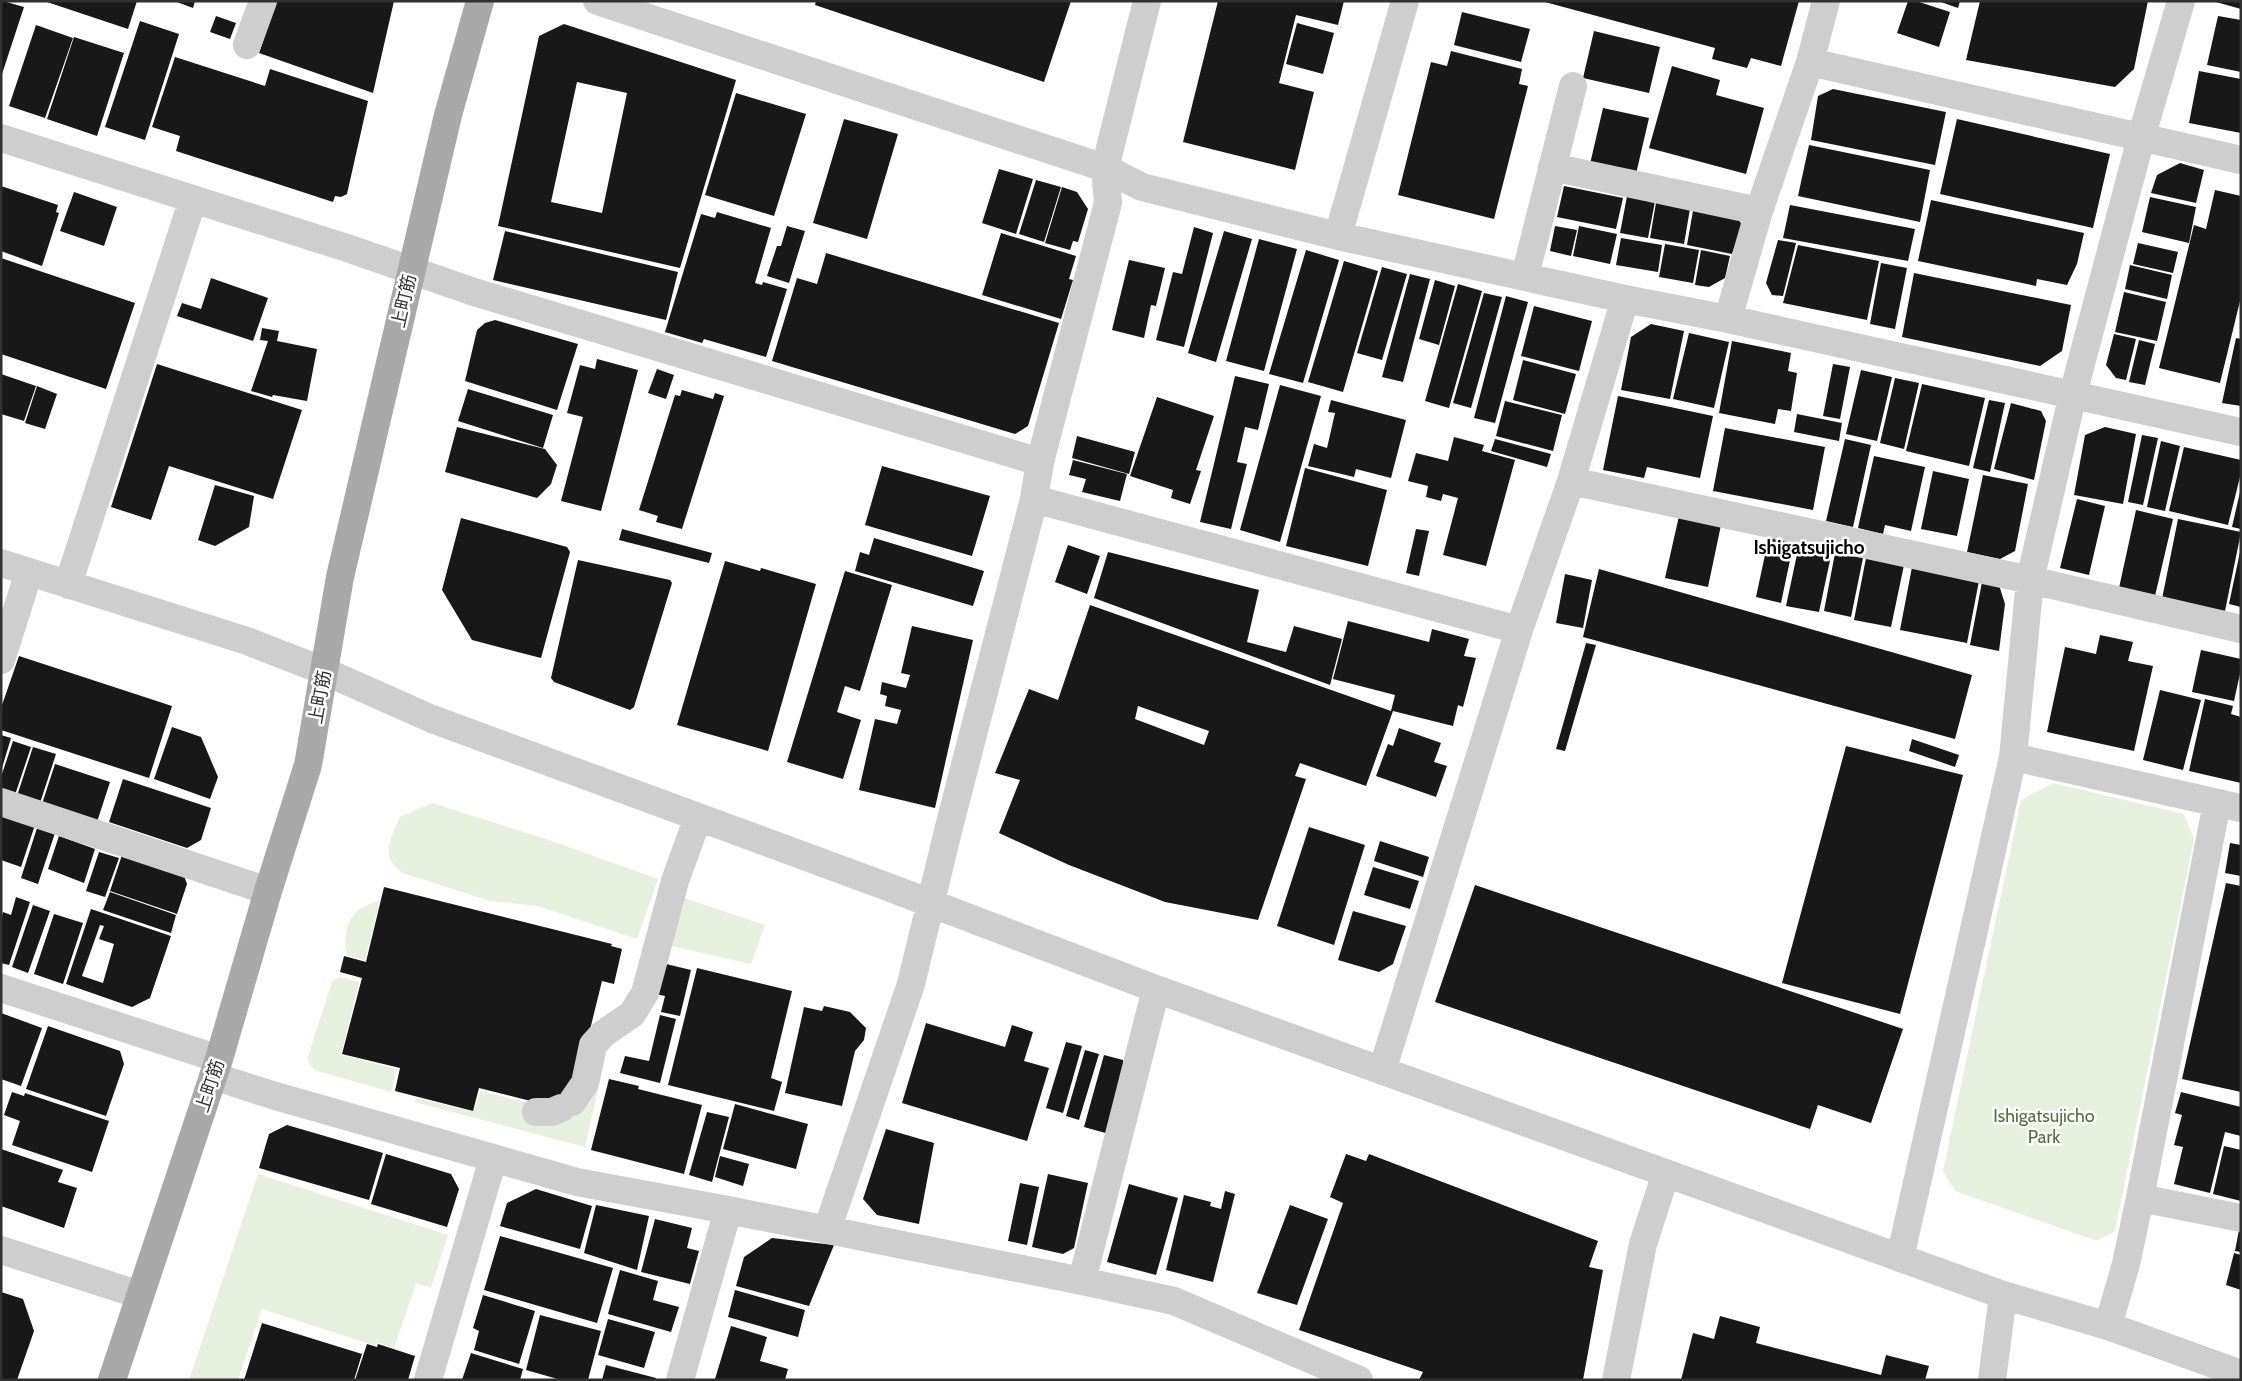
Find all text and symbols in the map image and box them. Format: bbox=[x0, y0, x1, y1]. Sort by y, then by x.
street label: 上町筋 bbox=[387, 272, 421, 330]
district label: Ishigatsujicho bbox=[1753, 536, 1865, 559]
street label: 上町筋 bbox=[304, 669, 336, 725]
street label: 上町筋 bbox=[191, 1057, 229, 1115]
park label: Ishigatsujicho Park bbox=[1993, 1105, 2095, 1148]

